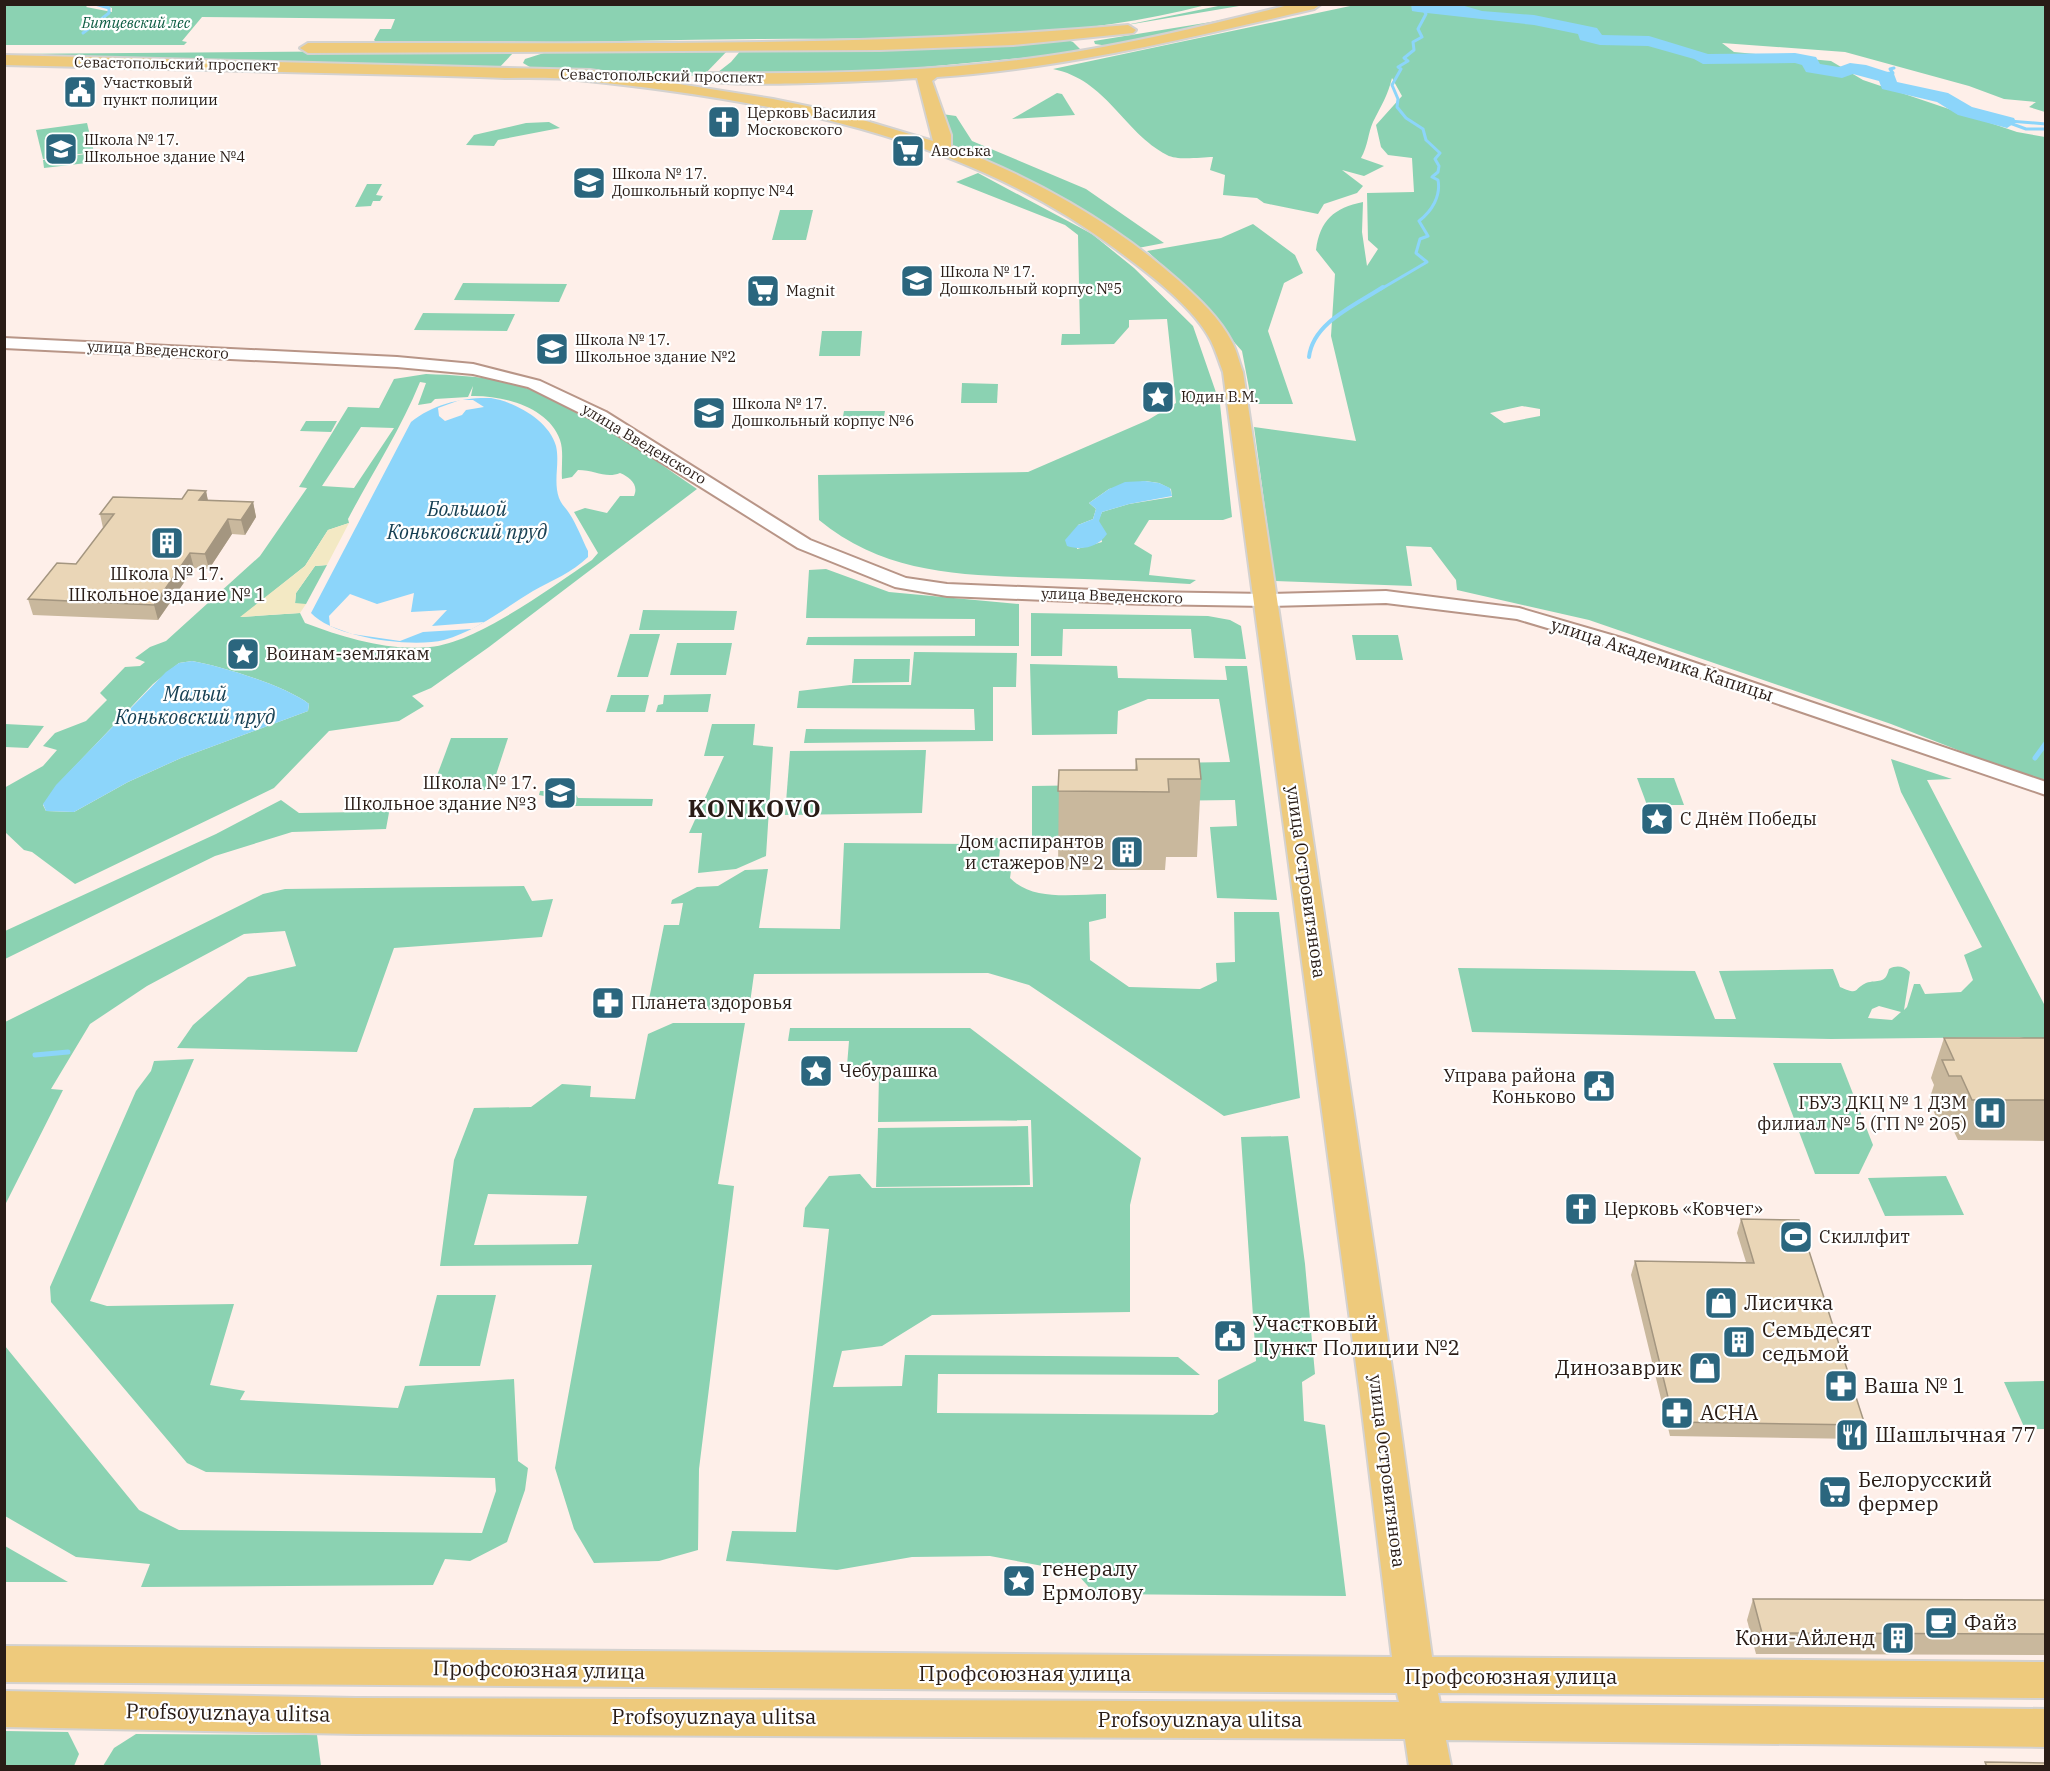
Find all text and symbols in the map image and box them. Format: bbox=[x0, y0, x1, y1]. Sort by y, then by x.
park label: Битцевский лес bbox=[81, 13, 191, 32]
street label: Севастопольский проспект bbox=[74, 52, 278, 75]
street label: Севастопольский проспект bbox=[560, 64, 764, 87]
place label: Участковый пункт полиции bbox=[103, 73, 218, 109]
public building icon: Участковый пункт полиции bbox=[62, 74, 98, 110]
place label: Церковь Василия Московского bbox=[747, 103, 876, 139]
church icon: Церковь Василия Московского bbox=[706, 104, 742, 140]
place label: Школа № 17. Школьное здание №4 bbox=[84, 130, 245, 166]
school or university icon: Школа № 17. Школьное здание №4 bbox=[43, 131, 79, 167]
supermarket icon: Авоська bbox=[890, 133, 926, 169]
place label: Авоська bbox=[931, 141, 991, 160]
place label: Школа № 17. Дошкольный корпус №4 bbox=[612, 164, 794, 200]
school or university icon: Школа № 17. Дошкольный корпус №4 bbox=[571, 165, 607, 201]
place label: Школа № 17. Дошкольный корпус №5 bbox=[940, 262, 1122, 298]
school or university icon: Школа № 17. Дошкольный корпус №5 bbox=[899, 263, 935, 299]
supermarket icon: Magnit bbox=[745, 273, 781, 309]
place label: Magnit bbox=[786, 281, 835, 300]
place label: Школа № 17. Школьное здание №2 bbox=[575, 330, 736, 366]
school or university icon: Школа № 17. Школьное здание №2 bbox=[534, 331, 570, 367]
street label: улица Введенского bbox=[87, 336, 229, 363]
place icon: Юдин В.М. bbox=[1140, 379, 1176, 415]
place label: Юдин В.М. bbox=[1181, 387, 1259, 406]
place label: Школа № 17. Дошкольный корпус №6 bbox=[732, 394, 914, 430]
school or university icon: Школа № 17. Дошкольный корпус №6 bbox=[691, 395, 727, 431]
street label: улица Введенского bbox=[579, 399, 710, 488]
water label: Большой Коньковский пруд bbox=[386, 495, 547, 545]
building icon: Школа № 17. Школьное здание № 1 bbox=[149, 525, 185, 561]
place label: Школа № 17. Школьное здание № 1 bbox=[68, 562, 266, 606]
street label: улица Введенского bbox=[1041, 584, 1183, 607]
street label: улица Академика Капицы bbox=[1548, 613, 1776, 706]
place icon: Воинам-землякам bbox=[225, 636, 261, 672]
place label: Воинам-землякам bbox=[266, 642, 430, 665]
water label: Малый Коньковский пруд bbox=[114, 680, 275, 730]
place label: Школа № 17. Школьное здание №3 bbox=[344, 771, 537, 815]
school or university icon: Школа № 17. Школьное здание №3 bbox=[542, 775, 578, 811]
street label: улица Островитянова bbox=[1282, 784, 1331, 980]
district label: KONKOVO bbox=[688, 792, 822, 824]
place icon: С Днём Победы bbox=[1639, 801, 1675, 837]
place label: С Днём Победы bbox=[1680, 807, 1817, 830]
place label: Дом аспирантов и стажеров № 2 bbox=[959, 830, 1104, 874]
building icon: Дом аспирантов и стажеров № 2 bbox=[1109, 834, 1145, 870]
pharmacy icon: Планета здоровья bbox=[590, 985, 626, 1021]
place label: Планета здоровья bbox=[631, 991, 792, 1014]
place icon: Чебурашка bbox=[798, 1053, 834, 1089]
place label: Чебурашка bbox=[839, 1059, 938, 1082]
place label: Управа района Коньково bbox=[1443, 1064, 1576, 1108]
public building icon: Управа района Коньково bbox=[1581, 1068, 1617, 1104]
place label: ГБУЗ ДКЦ № 1 ДЗМ филиал № 5 (ГП № 205) bbox=[1757, 1091, 1967, 1135]
hospital icon: ГБУЗ ДКЦ № 1 ДЗМ филиал № 5 (ГП № 205) bbox=[1972, 1095, 2008, 1131]
church icon: Церковь «Ковчег» bbox=[1563, 1191, 1599, 1227]
place label: Церковь «Ковчег» bbox=[1604, 1197, 1763, 1220]
sports icon: Скиллфит bbox=[1778, 1219, 1814, 1255]
place label: Скиллфит bbox=[1819, 1225, 1910, 1248]
shop icon: Лисичка bbox=[1703, 1285, 1739, 1321]
place label: Лисичка bbox=[1744, 1288, 1834, 1316]
place label: Участковый Пункт Полиции №2 bbox=[1253, 1309, 1460, 1361]
place label: Семьдесят седьмой bbox=[1762, 1315, 1872, 1367]
public building icon: Участковый Пункт Полиции №2 bbox=[1212, 1318, 1248, 1354]
building icon: Семьдесят седьмой bbox=[1721, 1324, 1757, 1360]
shop icon: Динозаврик bbox=[1687, 1350, 1723, 1386]
place label: Динозаврик bbox=[1555, 1353, 1682, 1381]
pharmacy icon: Ваша № 1 bbox=[1823, 1368, 1859, 1404]
place label: Ваша № 1 bbox=[1864, 1371, 1965, 1399]
street label: улица Островитянова bbox=[1364, 1373, 1411, 1569]
pharmacy icon: АСНА bbox=[1659, 1395, 1695, 1431]
place label: АСНА bbox=[1700, 1398, 1759, 1426]
restaurant icon: Шашлычная 77 bbox=[1834, 1417, 1870, 1453]
place label: Шашлычная 77 bbox=[1875, 1420, 2036, 1448]
place label: Белорусский фермер bbox=[1858, 1465, 1992, 1517]
supermarket icon: Белорусский фермер bbox=[1817, 1474, 1853, 1510]
place label: генералу Ермолову bbox=[1042, 1554, 1144, 1606]
place icon: генералу Ермолову bbox=[1001, 1563, 1037, 1599]
cafe icon: Файз bbox=[1923, 1605, 1959, 1641]
place label: Файз bbox=[1964, 1608, 2017, 1636]
building icon: Кони-Айленд bbox=[1880, 1620, 1916, 1656]
place label: Кони-Айленд bbox=[1735, 1623, 1875, 1651]
street label: Профсоюзная улица bbox=[432, 1653, 646, 1685]
street label: Профсоюзная улица bbox=[919, 1659, 1131, 1687]
street label: Профсоюзная улица bbox=[1405, 1662, 1617, 1690]
street label: Profsoyuznaya ulitsa bbox=[125, 1696, 331, 1728]
street label: Profsoyuznaya ulitsa bbox=[612, 1702, 816, 1730]
street label: Profsoyuznaya ulitsa bbox=[1098, 1705, 1302, 1733]

